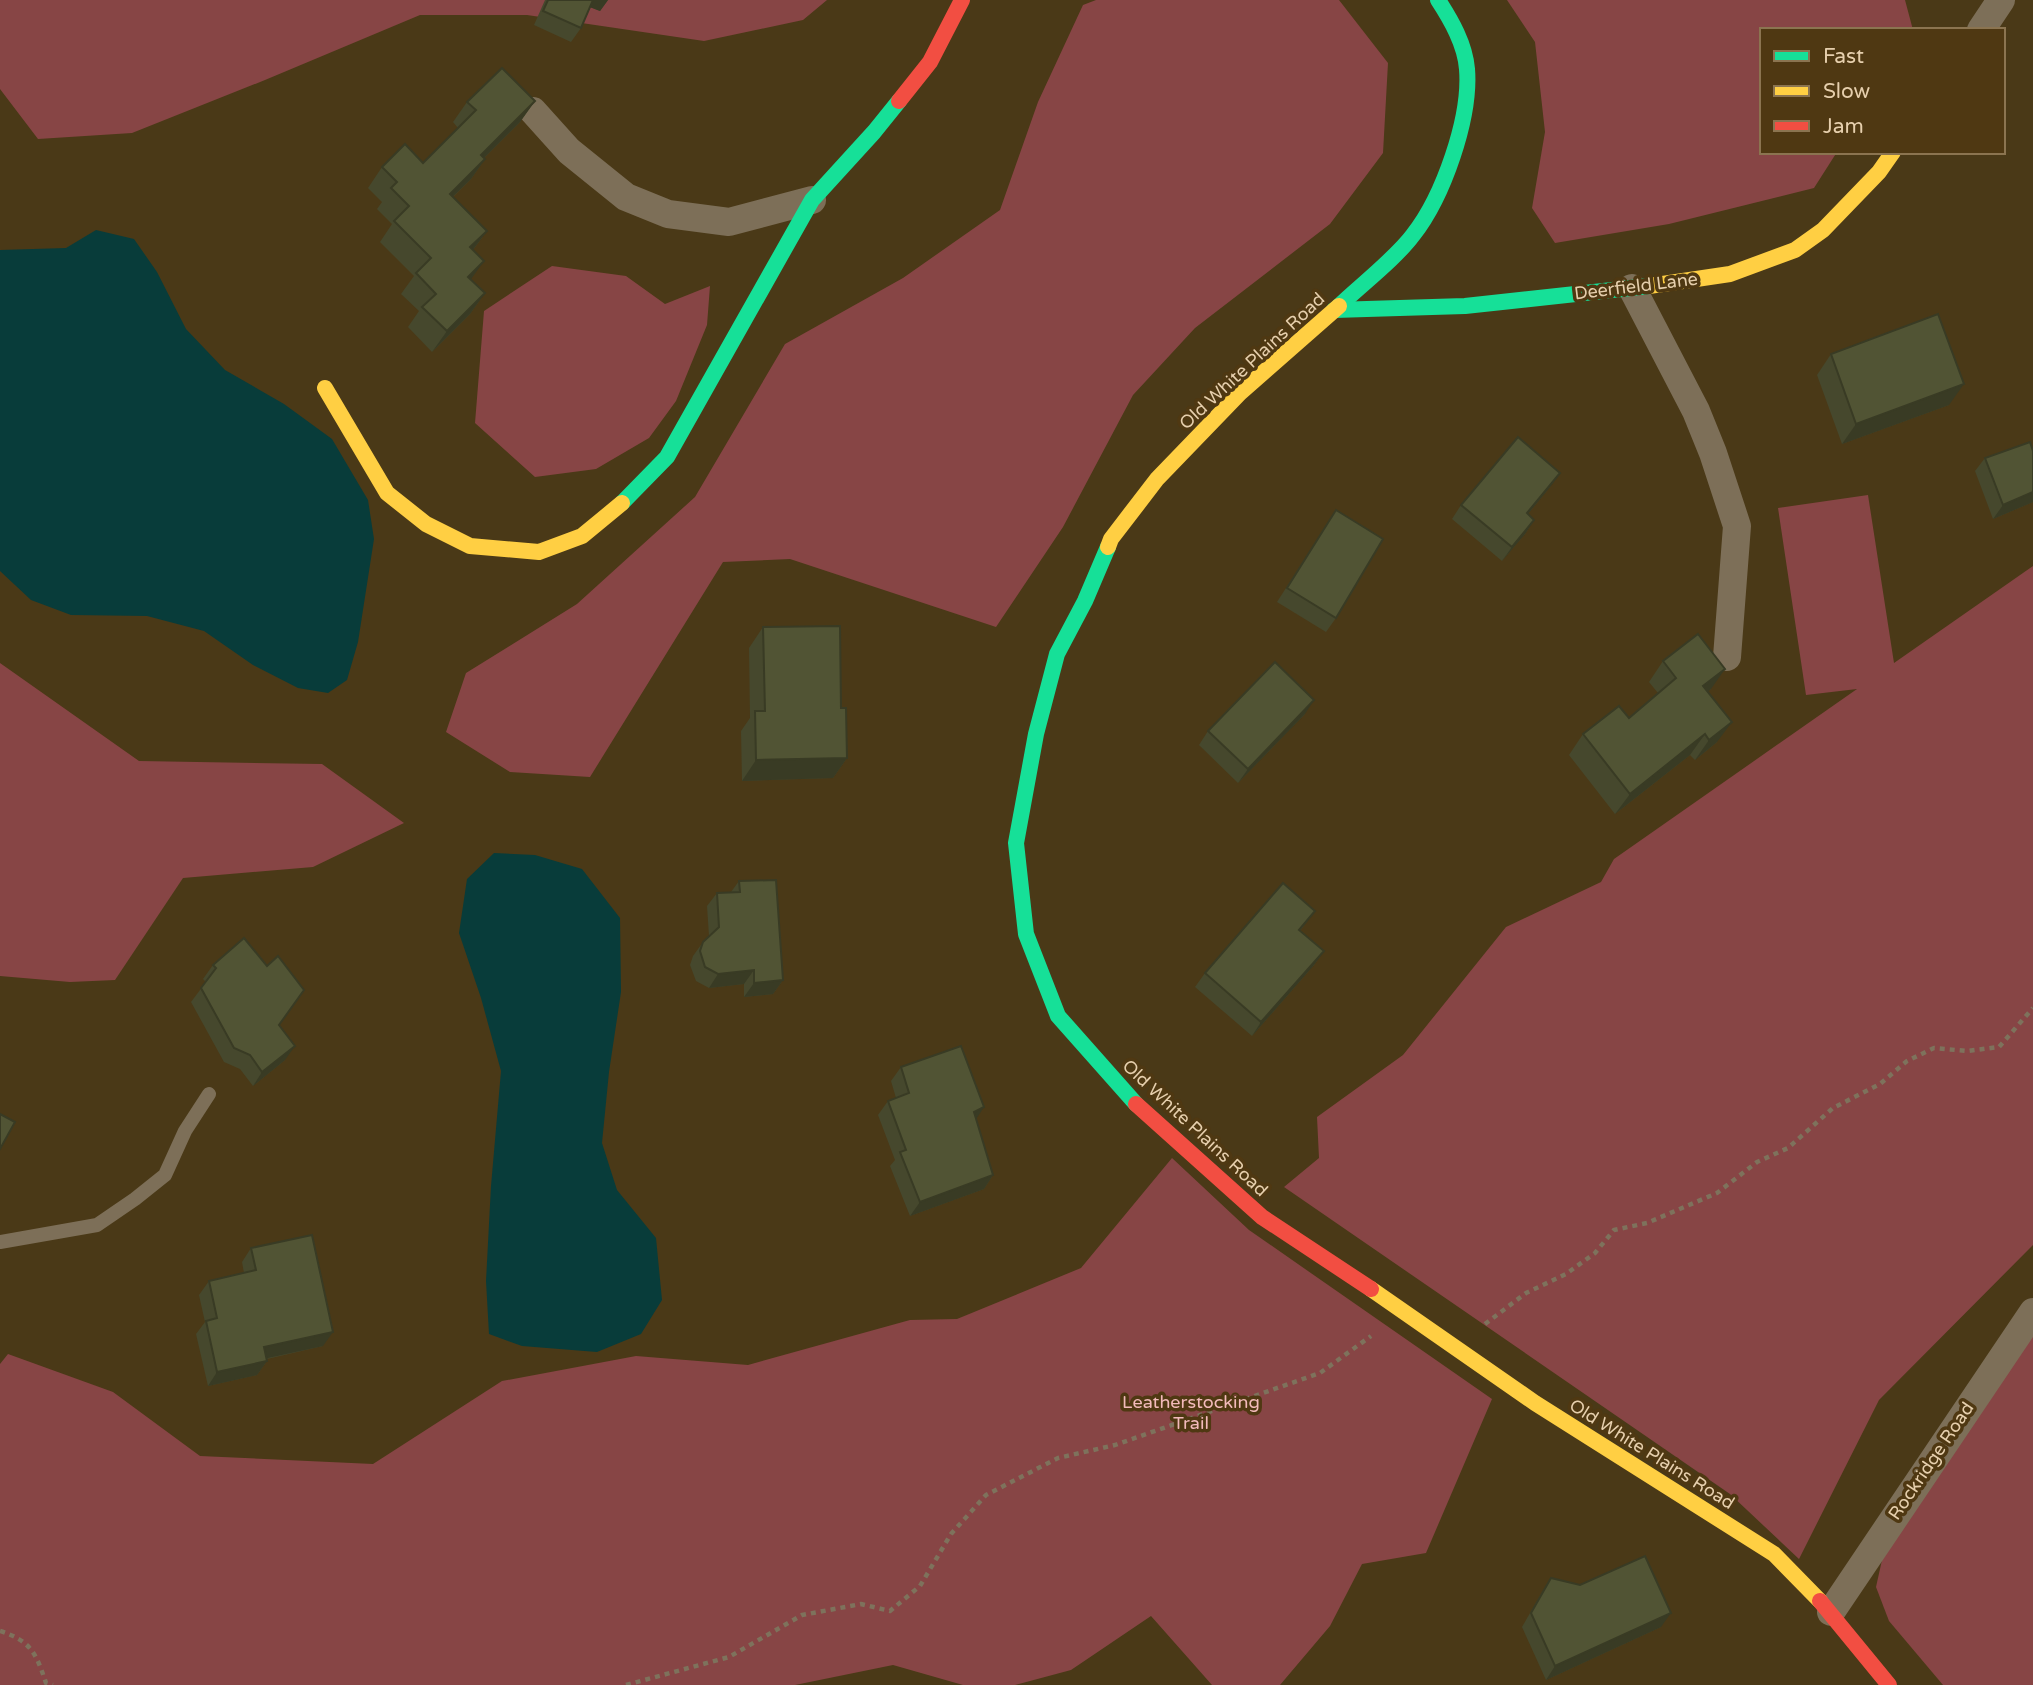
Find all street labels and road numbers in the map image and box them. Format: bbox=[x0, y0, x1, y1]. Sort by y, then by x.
street label: Deerfield Lane bbox=[1573, 268, 1699, 304]
street label: Old White Plains Road bbox=[1175, 288, 1329, 434]
street label: Old White Plains Road bbox=[1118, 1055, 1272, 1201]
street label: Old White Plains Road bbox=[1565, 1394, 1739, 1514]
street label: Rockridge Road bbox=[1883, 1398, 1979, 1524]

